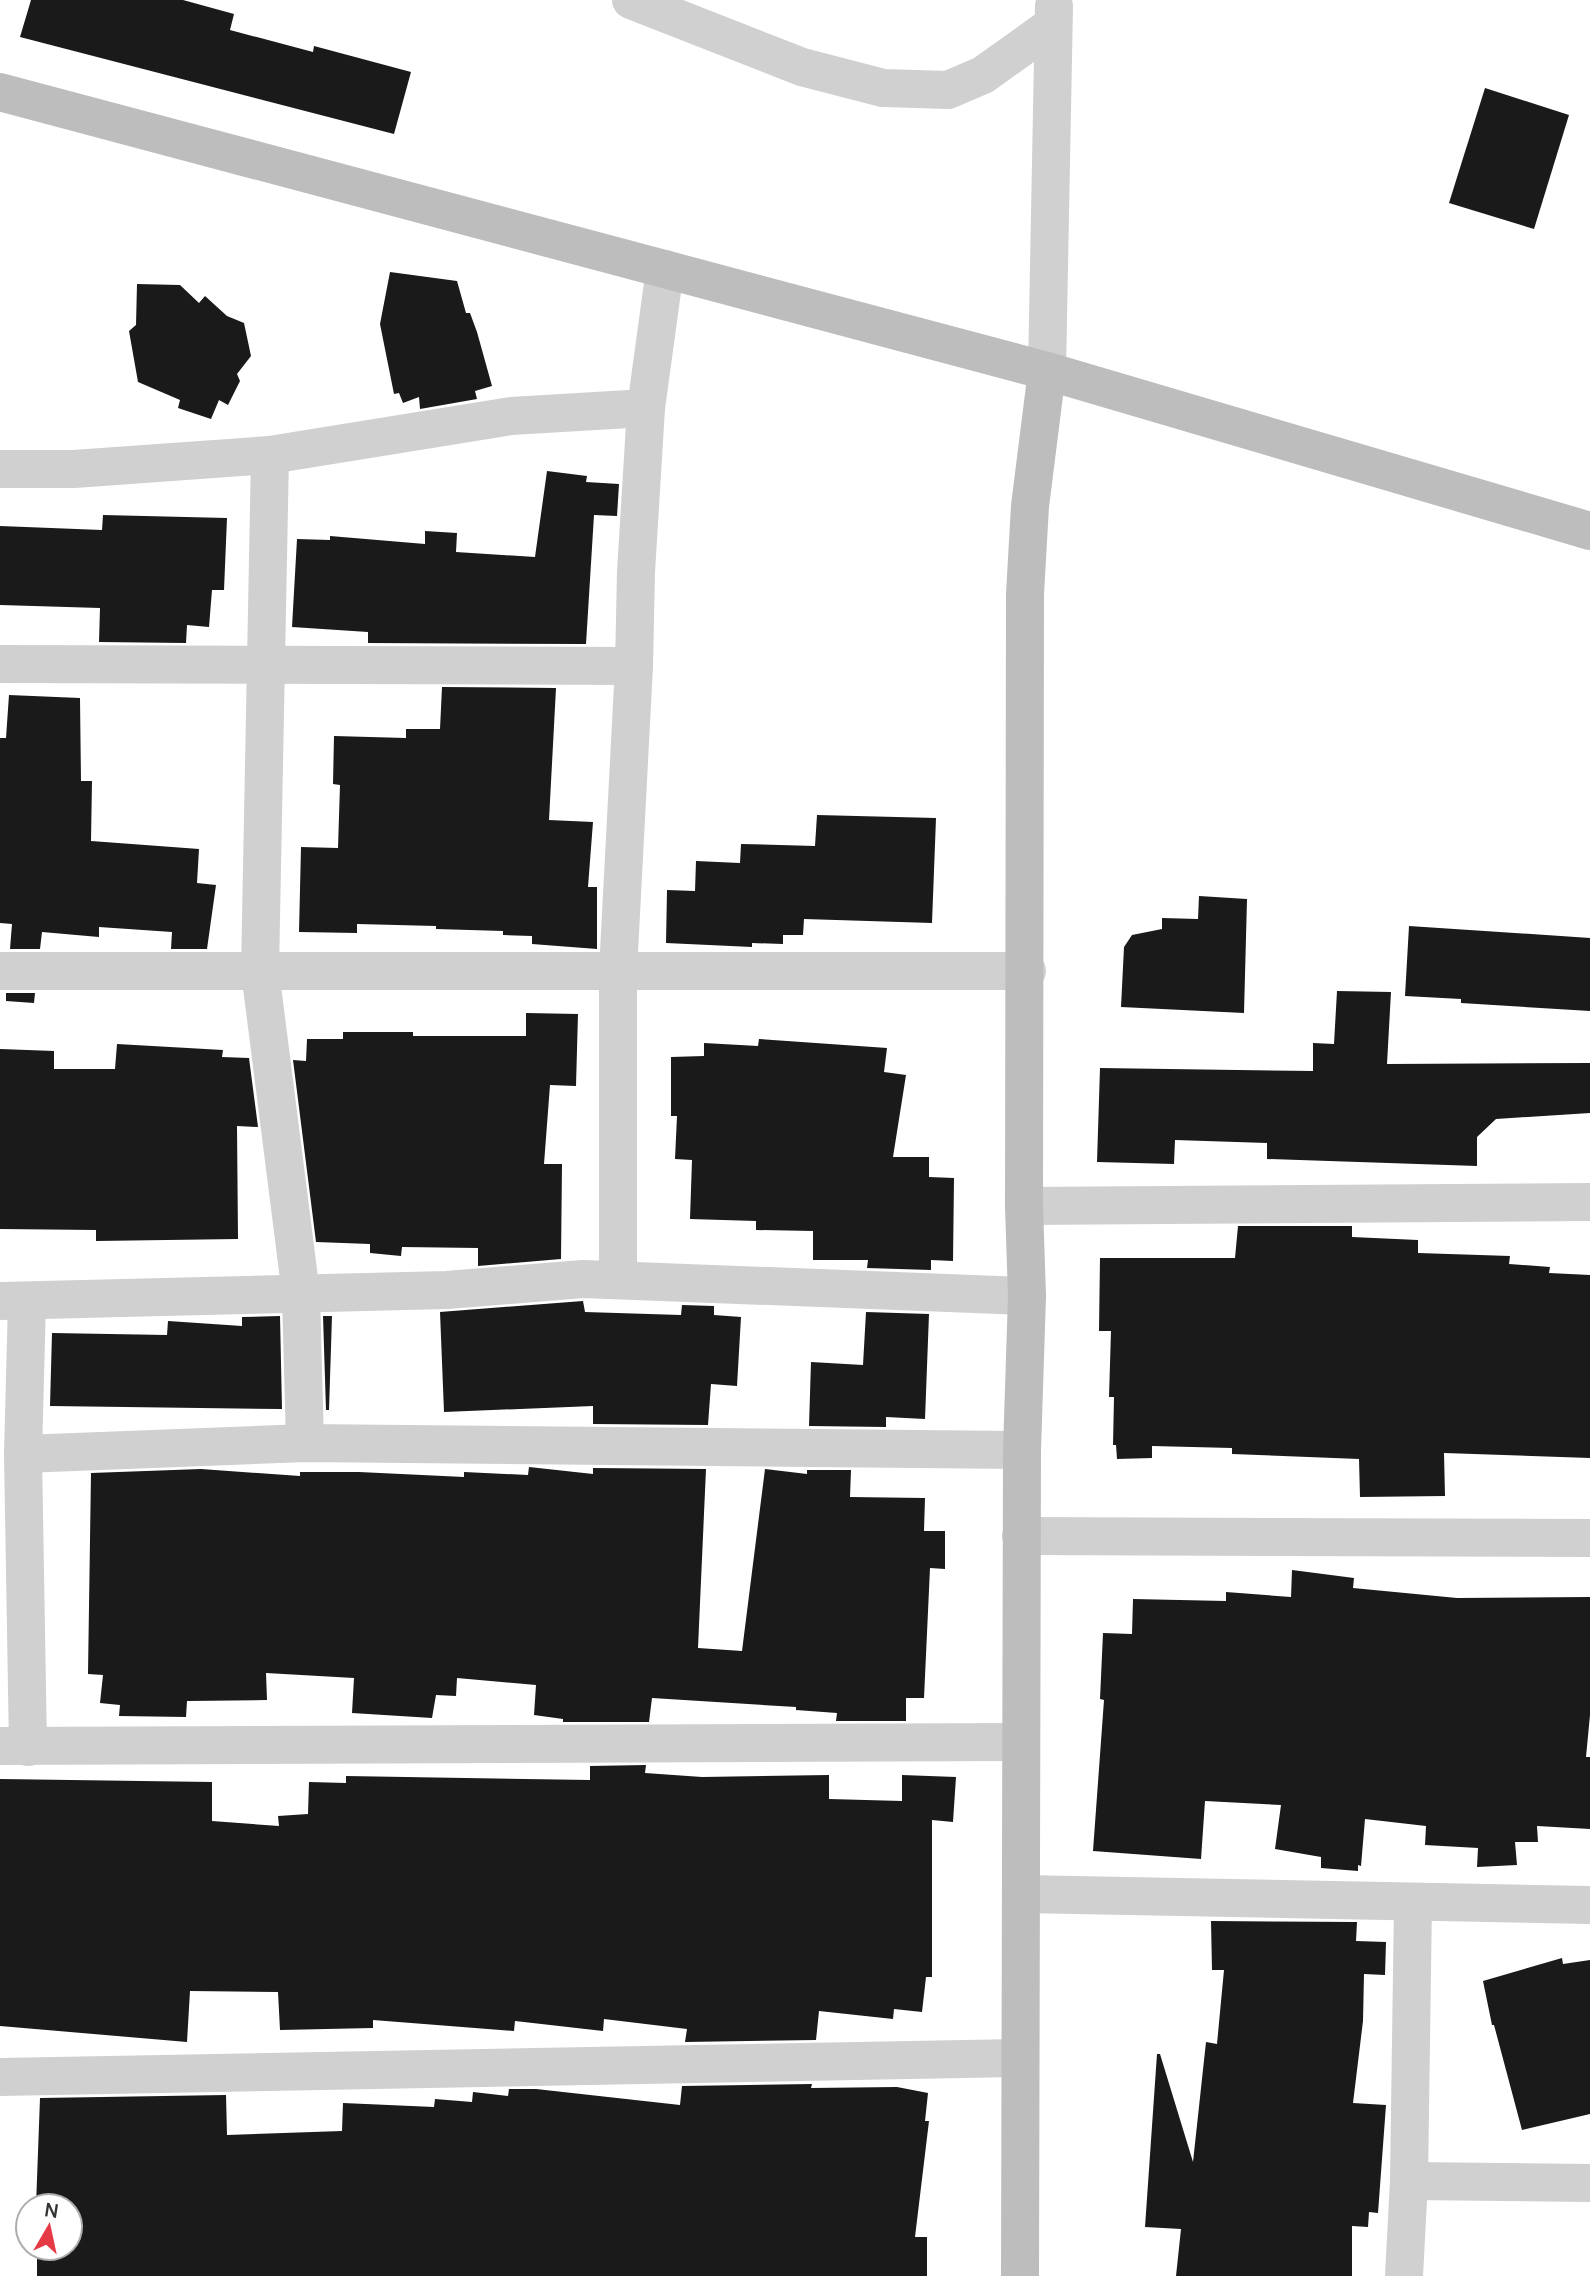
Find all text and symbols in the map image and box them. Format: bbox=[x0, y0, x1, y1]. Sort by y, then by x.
north arrow bbox=[14, 2192, 84, 2262]
text: N bbox=[43, 2196, 60, 2224]

